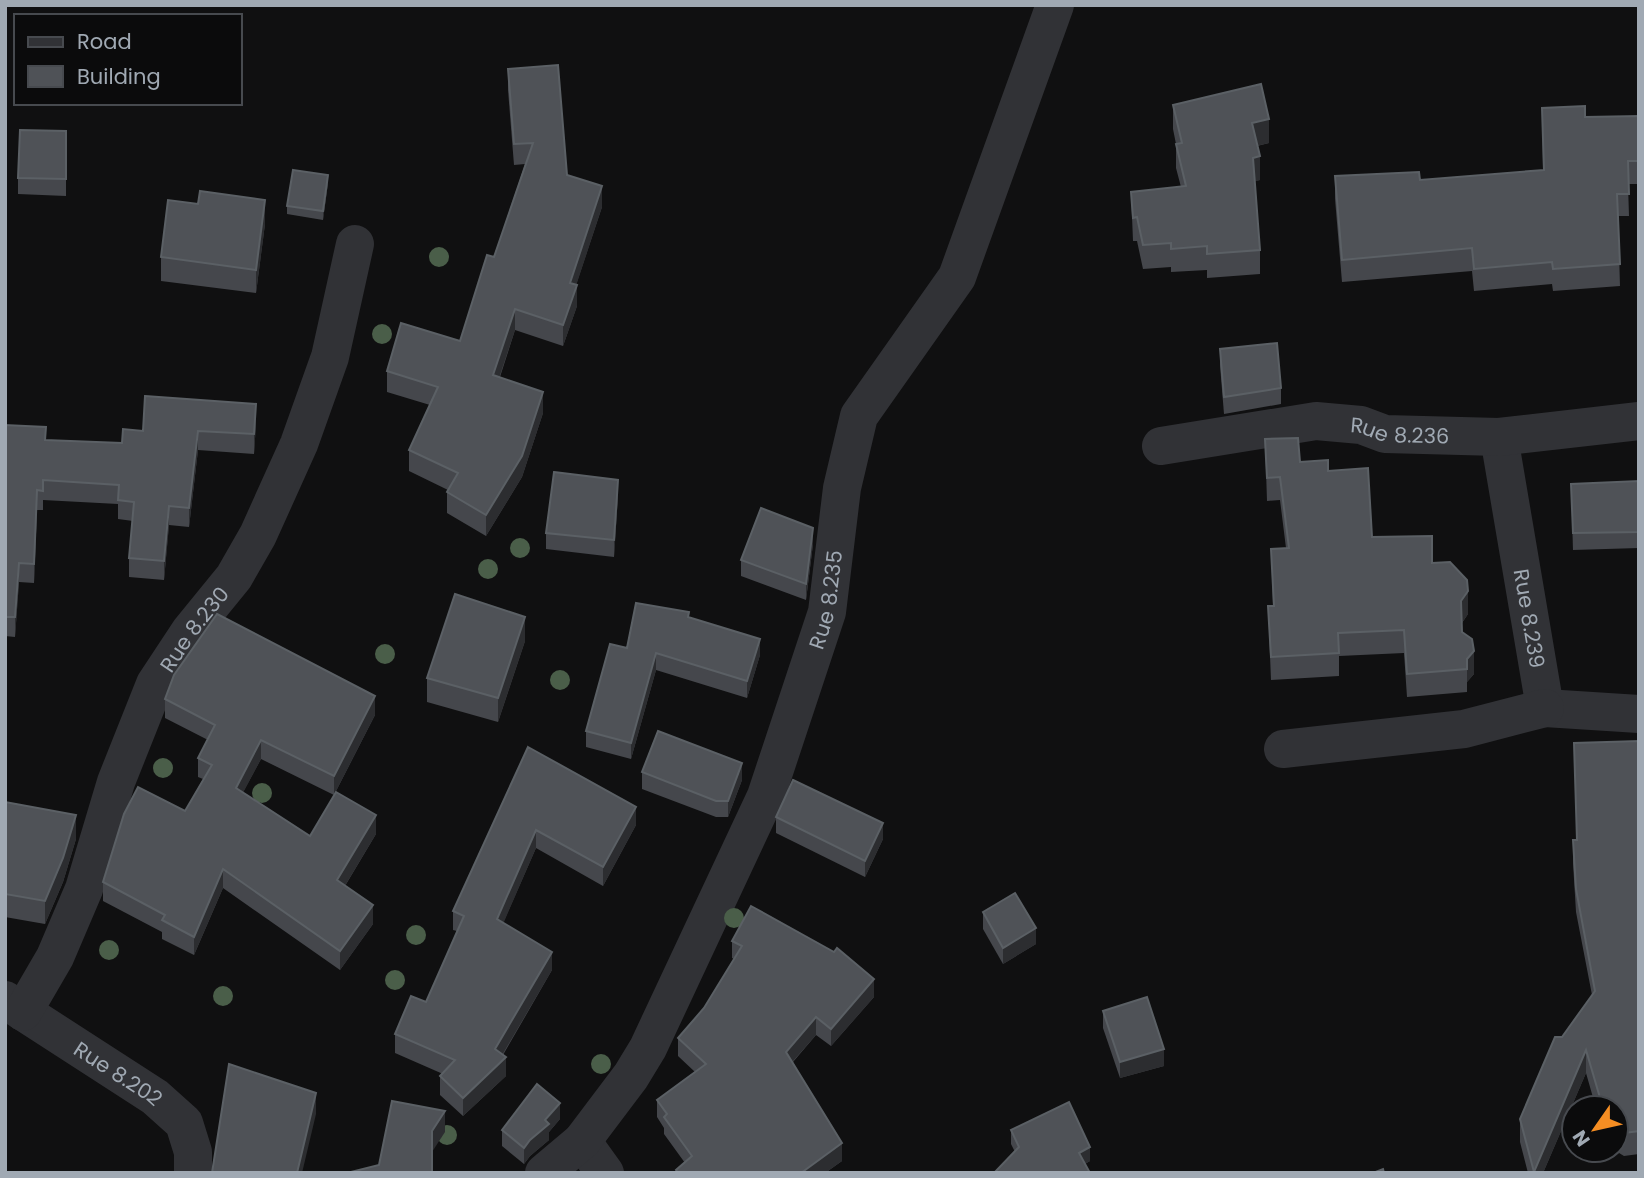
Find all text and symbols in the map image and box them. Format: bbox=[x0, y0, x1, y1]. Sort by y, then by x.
legend bbox=[14, 14, 242, 105]
text: Road bbox=[77, 27, 132, 56]
text: Building bbox=[77, 62, 161, 91]
street label: Rue 8.236 bbox=[1349, 410, 1450, 450]
street label: Rue 8.235 bbox=[801, 549, 849, 653]
street label: Rue 8.239 bbox=[1507, 567, 1552, 670]
street label: Rue 8.230 bbox=[152, 580, 235, 678]
street label: Rue 8.202 bbox=[69, 1034, 169, 1112]
north arrow bbox=[1560, 1094, 1630, 1164]
text: N bbox=[1566, 1125, 1597, 1152]

